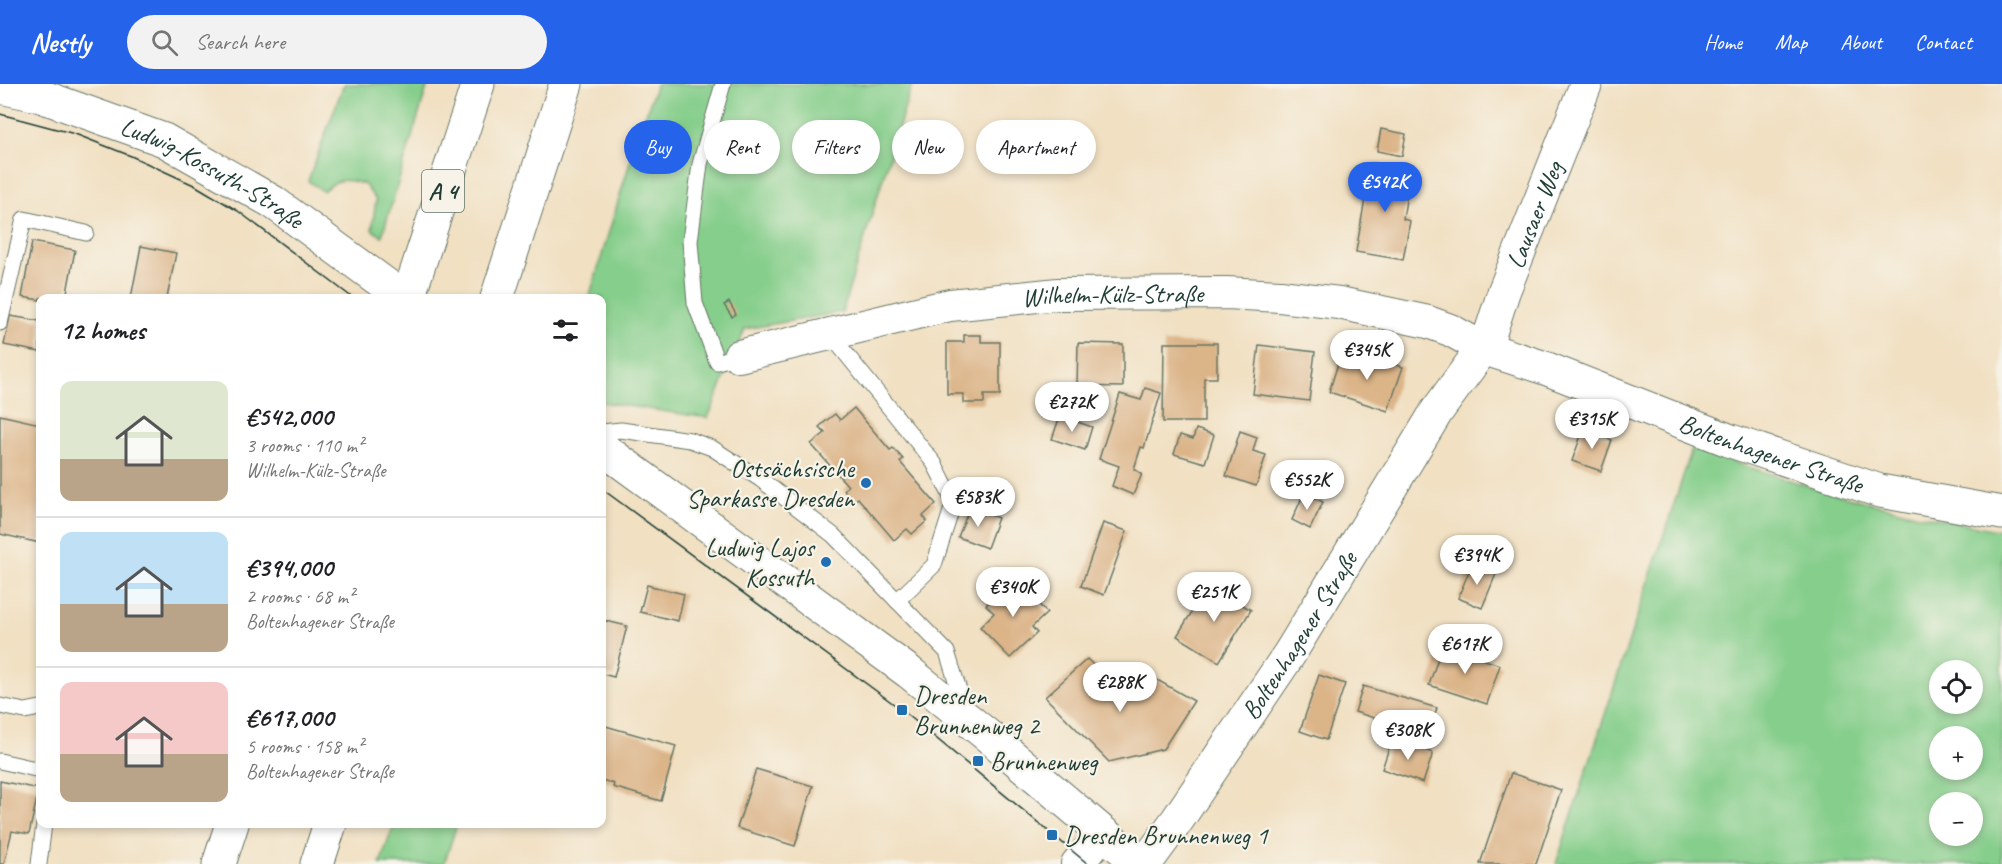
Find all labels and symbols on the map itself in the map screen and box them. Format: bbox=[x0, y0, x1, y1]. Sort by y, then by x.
street label: Ludwig-Kossuth-Straße bbox=[116, 110, 312, 237]
street label: Lausaer Weg bbox=[1499, 155, 1571, 273]
pin: €542K bbox=[1343, 162, 1427, 213]
road number: A 4 bbox=[422, 170, 464, 212]
street label: Wilhelm-Külz-Straße bbox=[1020, 277, 1206, 315]
pin: €345K bbox=[1325, 330, 1409, 381]
pin: €272K bbox=[1030, 382, 1114, 433]
pin: €315K bbox=[1550, 399, 1634, 450]
street label: Boltenhagener Straße bbox=[1674, 406, 1869, 502]
place label: Ostsächsische Sparkasse Dresden bbox=[686, 452, 856, 515]
pin: €552K bbox=[1265, 460, 1349, 511]
marker: Ostsächsische Sparkasse Dresden bbox=[859, 476, 873, 490]
pin: €583K bbox=[936, 477, 1020, 528]
place label: Ludwig Lajos Kossuth bbox=[705, 531, 816, 594]
pin: €394K bbox=[1435, 535, 1519, 586]
street label: Boltenhagener Straße bbox=[1234, 543, 1366, 726]
marker: Ludwig Lajos Kossuth bbox=[819, 555, 833, 569]
pin: €340K bbox=[971, 567, 1055, 618]
pin: €251K bbox=[1172, 572, 1256, 623]
pin: €617K bbox=[1423, 624, 1507, 675]
pin: €288K bbox=[1078, 662, 1162, 713]
place label: Dresden Brunnenweg 2 bbox=[914, 679, 1041, 742]
marker: Dresden Brunnenweg 2 bbox=[895, 703, 909, 717]
pin: €308K bbox=[1366, 710, 1450, 761]
place label: Brunnenweg bbox=[990, 745, 1099, 778]
marker: Brunnenweg bbox=[971, 754, 985, 768]
place label: Dresden Brunnenweg 1 bbox=[1064, 819, 1269, 852]
marker: Dresden Brunnenweg 1 bbox=[1045, 828, 1059, 842]

